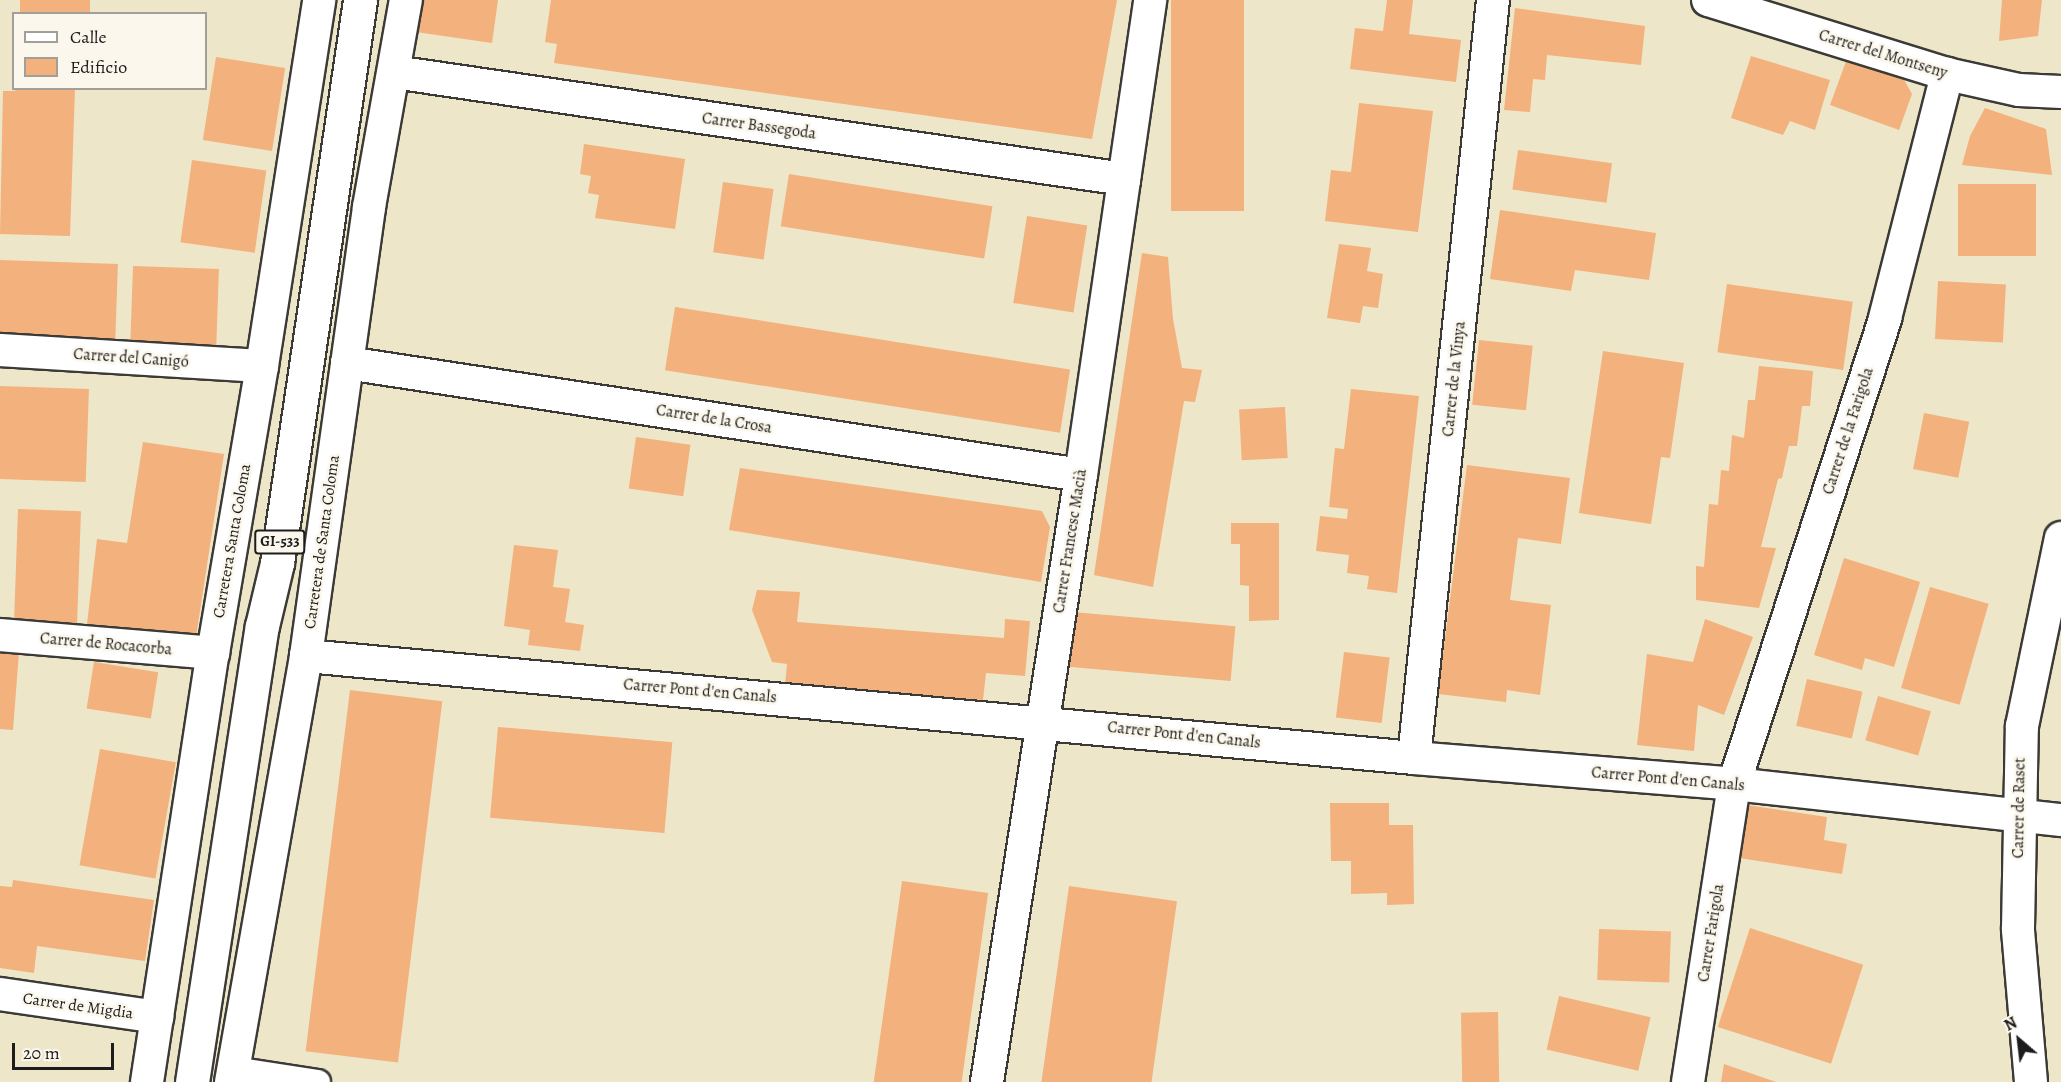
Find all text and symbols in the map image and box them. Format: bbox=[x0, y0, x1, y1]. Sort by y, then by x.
legend bbox=[12, 12, 207, 90]
text: Calle bbox=[70, 25, 107, 49]
street label: Carrer del Montseny bbox=[1816, 25, 1950, 83]
text: Edificio bbox=[70, 55, 127, 79]
street label: Carrer Bassegoda bbox=[701, 108, 817, 144]
street label: Carrer de la Vinya bbox=[1438, 320, 1470, 438]
street label: Carrer del Canigó bbox=[73, 344, 189, 372]
street label: Carrer de la Farigola bbox=[1818, 365, 1878, 497]
street label: Carrer de la Crosa bbox=[655, 400, 773, 438]
street label: Carretera de Santa Coloma bbox=[300, 454, 344, 630]
street label: Carretera Santa Coloma bbox=[209, 462, 255, 620]
street label: Carrer Francesc Macià bbox=[1049, 467, 1091, 615]
road number: GI-533 bbox=[253, 530, 307, 554]
street label: Carrer de Rocacorba bbox=[39, 629, 173, 659]
street label: Carrer Pont d'en Canals bbox=[623, 675, 777, 707]
street label: Carrer Pont d'en Canals bbox=[1106, 717, 1262, 753]
street label: Carrer de Raset bbox=[2009, 757, 2029, 859]
street label: Carrer Pont d'en Canals bbox=[1591, 763, 1745, 795]
street label: Carrer Farigola bbox=[1694, 883, 1728, 983]
street label: Carrer de Migdia bbox=[21, 989, 135, 1023]
north arrow bbox=[1989, 1010, 2049, 1070]
text: N bbox=[2000, 1012, 2021, 1037]
scale bar bbox=[15, 1031, 117, 1069]
text: 20 m bbox=[23, 1041, 60, 1065]

